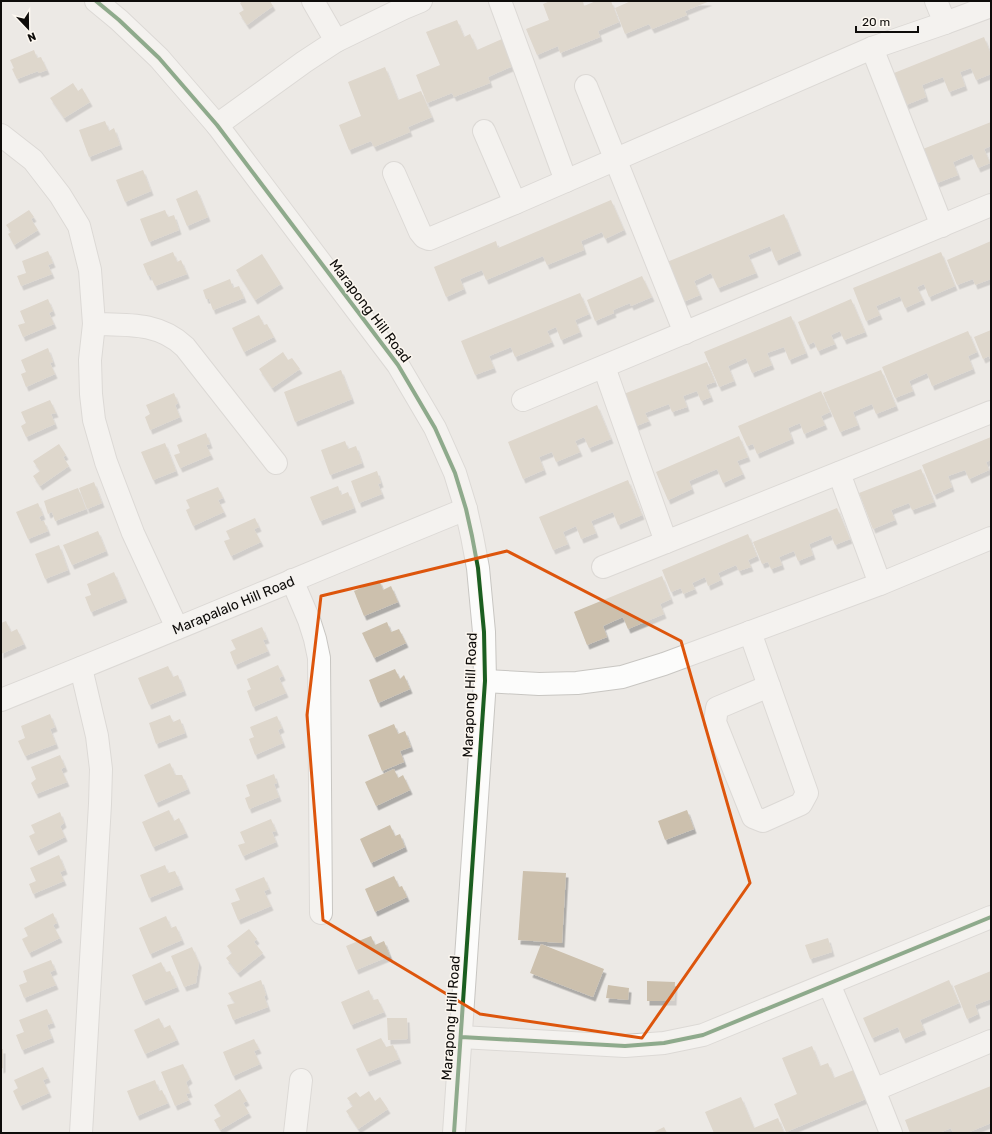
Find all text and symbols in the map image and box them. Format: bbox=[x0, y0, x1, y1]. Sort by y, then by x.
north arrow bbox=[8, 8, 48, 48]
scale bar bbox=[856, 8, 918, 34]
text: 20 m bbox=[862, 15, 890, 29]
text: N bbox=[25, 29, 38, 44]
street label: Marapong Hill Road bbox=[326, 256, 414, 366]
street label: Marapalalo Hill Road bbox=[170, 572, 297, 638]
street label: Marapong Hill Road bbox=[459, 632, 481, 758]
street label: Marapong Hill Road bbox=[438, 955, 464, 1081]

